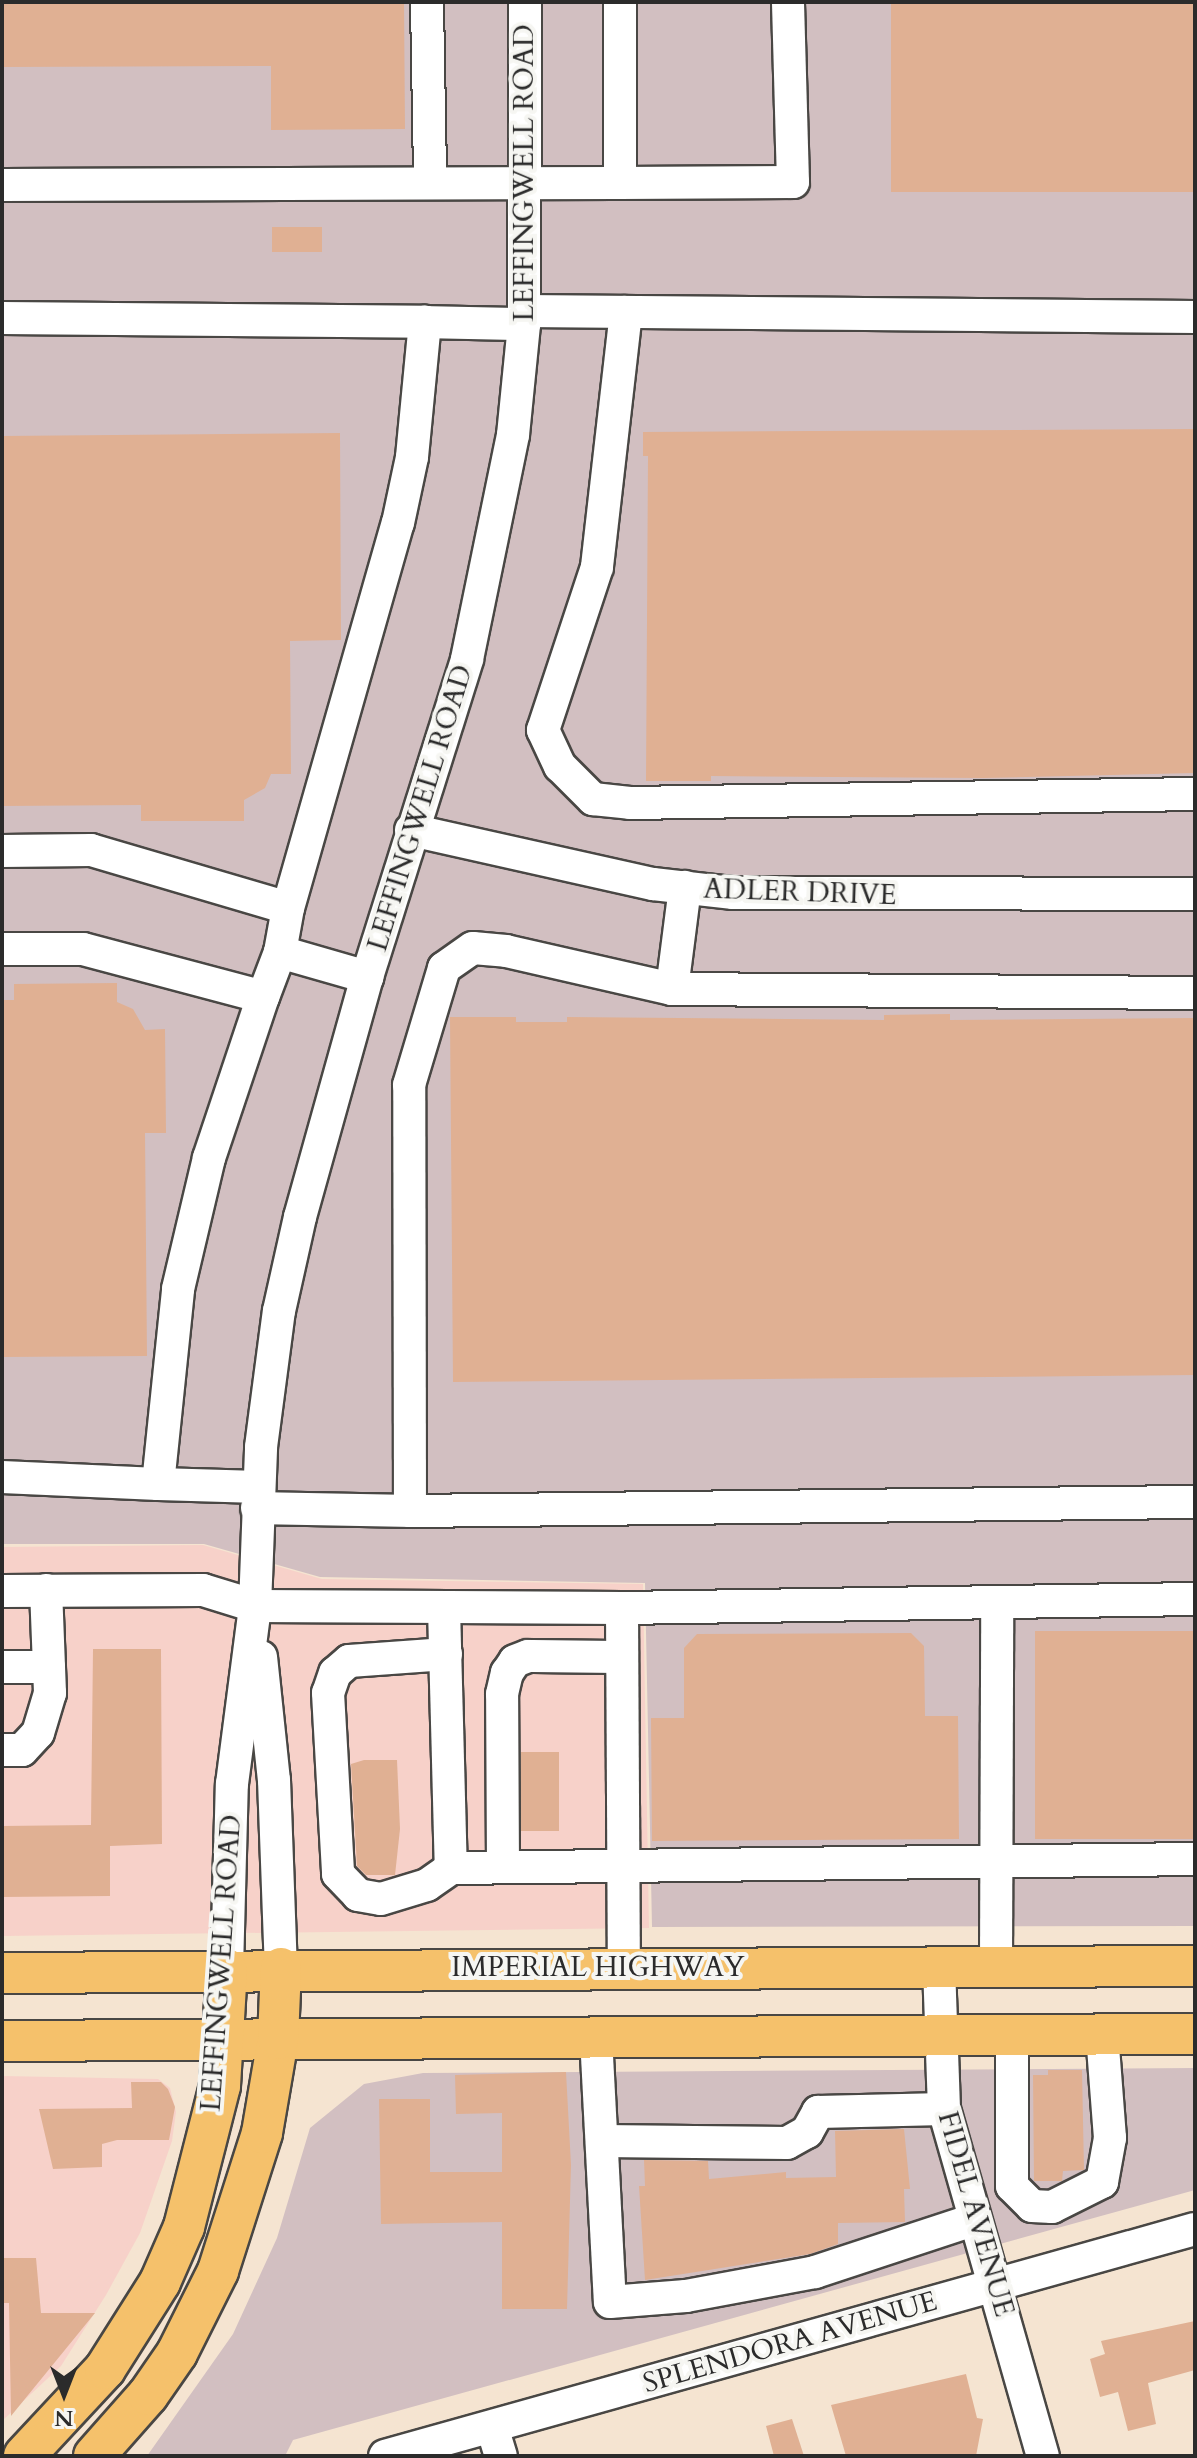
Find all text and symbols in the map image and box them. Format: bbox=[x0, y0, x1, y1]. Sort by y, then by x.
street label: LEFFINGWELL ROAD bbox=[507, 24, 541, 322]
street label: LEFFINGWELL ROAD bbox=[360, 661, 480, 955]
street label: ADLER DRIVE bbox=[703, 872, 897, 912]
street label: LEFFINGWELL ROAD bbox=[194, 1813, 248, 2113]
street label: IMPERIAL HIGHWAY bbox=[451, 1950, 745, 1984]
street label: FIDEL AVENUE bbox=[931, 2108, 1021, 2320]
street label: SPLENDORA AVENUE bbox=[639, 2284, 941, 2400]
north arrow bbox=[24, 2354, 104, 2434]
text: N bbox=[54, 2403, 74, 2433]

